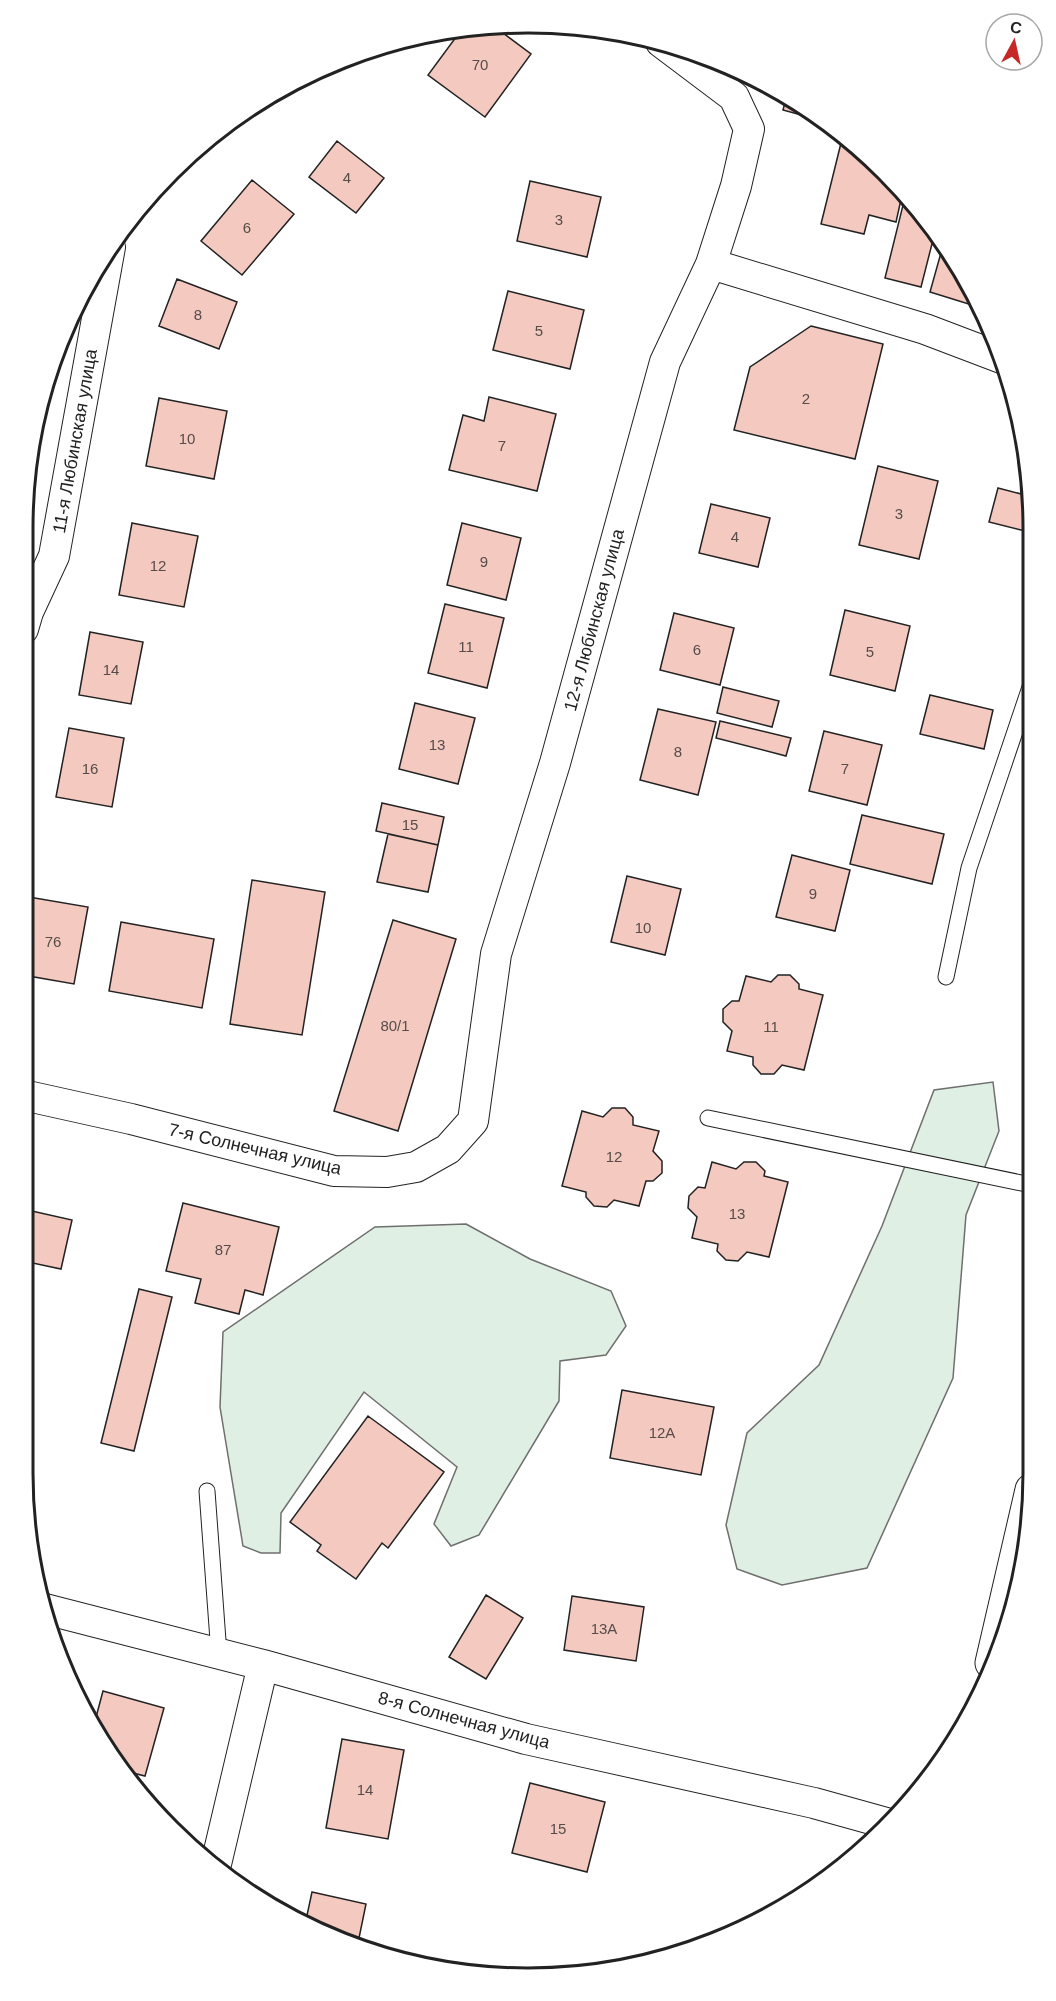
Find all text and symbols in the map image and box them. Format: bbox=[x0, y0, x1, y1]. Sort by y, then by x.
north arrow bbox=[984, 12, 1044, 72]
text: С bbox=[1009, 18, 1023, 37]
house number: 70 bbox=[472, 56, 488, 73]
house number: 4 bbox=[343, 169, 351, 186]
house number: 3 bbox=[555, 211, 563, 228]
house number: 6 bbox=[243, 219, 251, 236]
house number: 8 bbox=[194, 306, 202, 323]
house number: 5 bbox=[535, 322, 543, 339]
street label: 11-я Любинская улица bbox=[49, 346, 101, 535]
house number: 2 bbox=[802, 390, 810, 407]
house number: 10 bbox=[179, 430, 195, 447]
house number: 7 bbox=[498, 437, 506, 454]
house number: 3 bbox=[895, 505, 903, 522]
street label: 12-я Любинская улица bbox=[560, 526, 628, 713]
house number: 4 bbox=[731, 528, 739, 545]
house number: 9 bbox=[480, 553, 488, 570]
house number: 12 bbox=[150, 557, 166, 574]
house number: 11 bbox=[458, 638, 474, 655]
house number: 6 bbox=[693, 641, 701, 658]
house number: 5 bbox=[866, 643, 874, 660]
house number: 14 bbox=[103, 661, 119, 678]
house number: 13 bbox=[429, 736, 445, 753]
house number: 8 bbox=[674, 743, 682, 760]
house number: 16 bbox=[82, 760, 98, 777]
house number: 7 bbox=[841, 760, 849, 777]
house number: 15 bbox=[402, 816, 418, 833]
house number: 9 bbox=[809, 885, 817, 902]
house number: 10 bbox=[635, 919, 651, 936]
house number: 76 bbox=[45, 933, 61, 950]
house number: 80/1 bbox=[380, 1017, 410, 1034]
house number: 11 bbox=[763, 1018, 779, 1035]
street label: 7-я Солнечная улица bbox=[167, 1119, 344, 1179]
house number: 12 bbox=[606, 1148, 622, 1165]
house number: 13 bbox=[729, 1205, 745, 1222]
house number: 87 bbox=[215, 1241, 231, 1258]
house number: 12А bbox=[649, 1424, 675, 1441]
house number: 13А bbox=[591, 1620, 617, 1637]
street label: 8-я Солнечная улица bbox=[376, 1687, 553, 1753]
house number: 14 bbox=[357, 1781, 373, 1798]
house number: 15 bbox=[550, 1820, 566, 1837]

